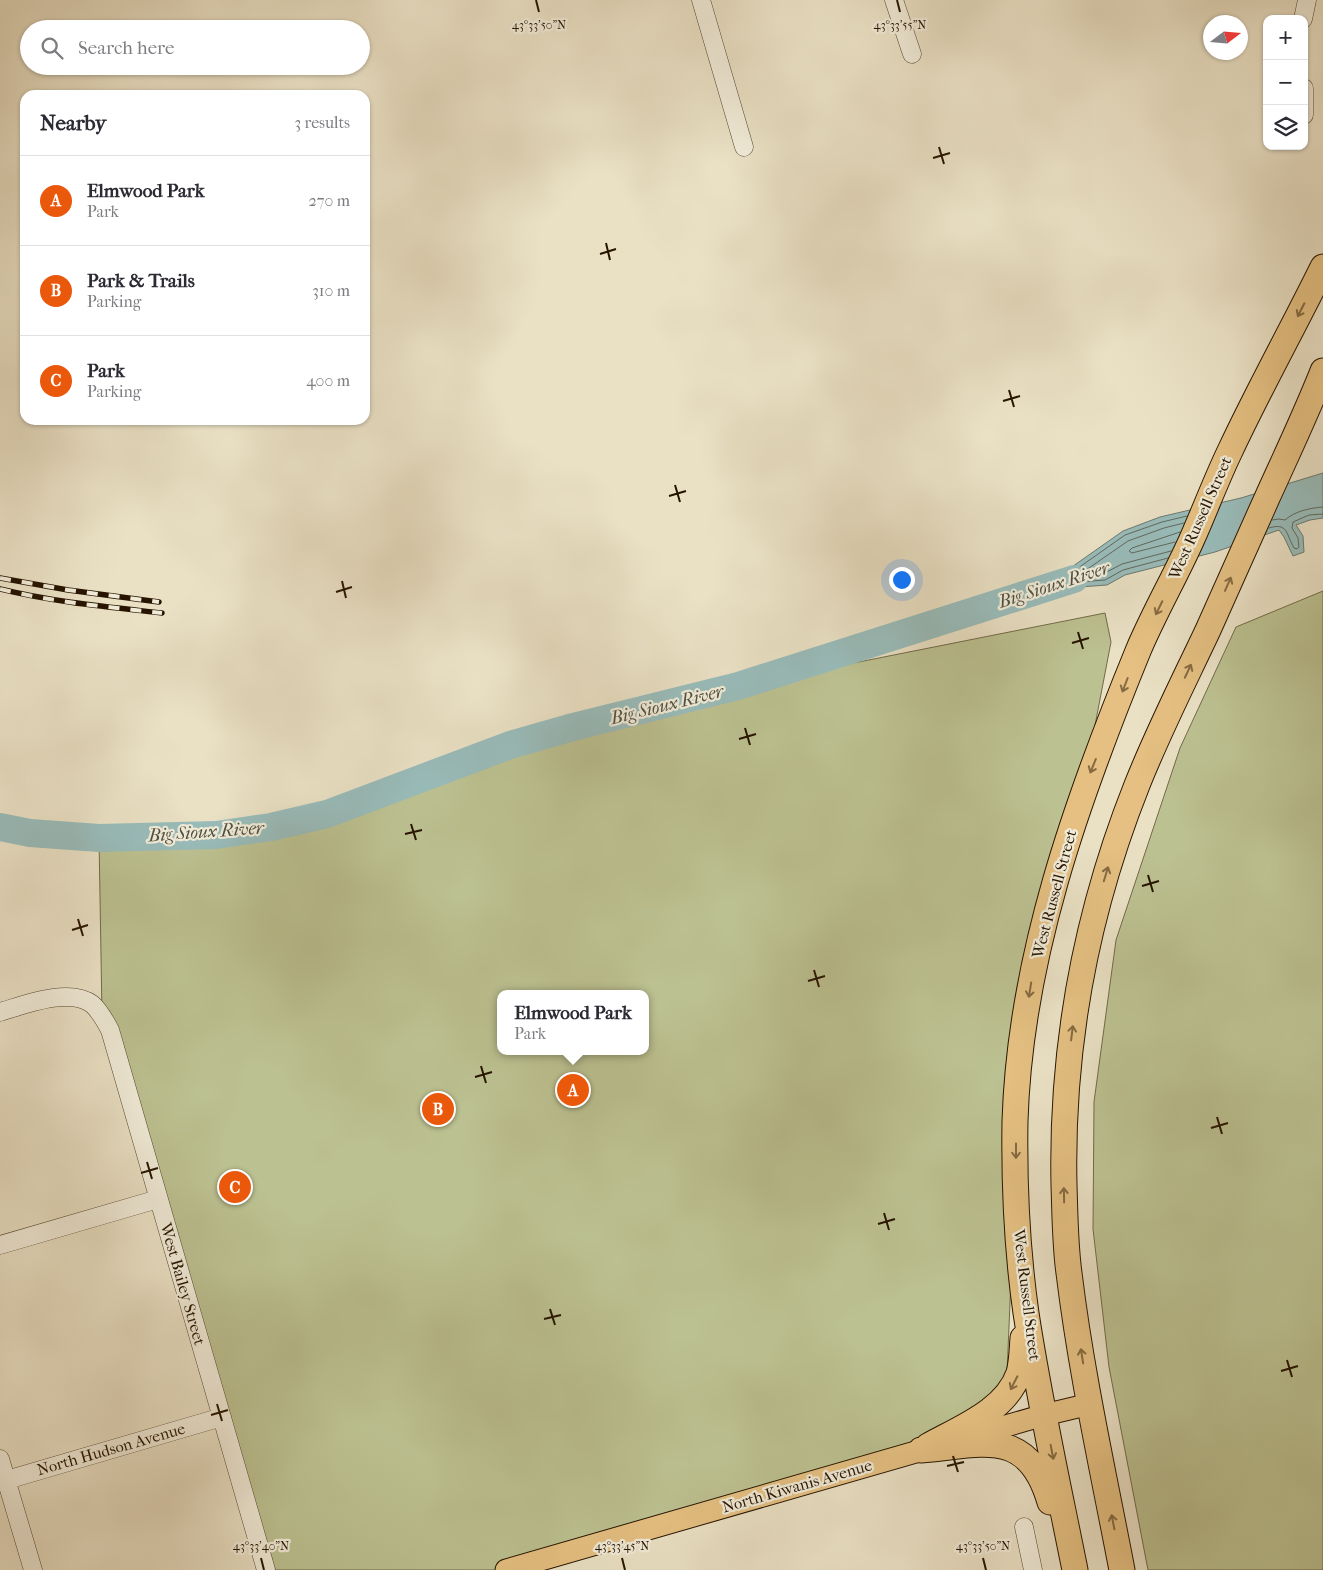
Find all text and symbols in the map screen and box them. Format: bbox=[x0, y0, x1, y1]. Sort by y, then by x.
north arrow bbox=[1203, 15, 1248, 60]
map controls bbox=[1263, 15, 1308, 150]
button: + bbox=[1263, 15, 1308, 60]
text: 43°33'50"N bbox=[512, 18, 566, 32]
text: 43°33'55"N bbox=[874, 18, 926, 32]
search box bbox=[20, 20, 370, 75]
icon: search bbox=[38, 34, 66, 62]
text: Search here bbox=[78, 37, 174, 59]
button: − bbox=[1263, 60, 1308, 105]
button: layers bbox=[1263, 105, 1308, 150]
text: Nearby bbox=[40, 111, 106, 135]
text: 3 results bbox=[294, 113, 350, 132]
text: Elmwood Park bbox=[87, 180, 205, 202]
text: A bbox=[51, 191, 61, 210]
text: 270 m bbox=[309, 191, 350, 210]
text: Park bbox=[87, 202, 119, 221]
text: Park & Trails bbox=[87, 270, 195, 292]
text: B bbox=[51, 281, 61, 300]
text: 310 m bbox=[312, 281, 350, 300]
text: Parking bbox=[87, 292, 141, 311]
one-way arrow bbox=[1296, 302, 1305, 317]
text: Park bbox=[87, 360, 125, 382]
text: C bbox=[51, 371, 61, 390]
text: 400 m bbox=[306, 371, 350, 390]
text: Parking bbox=[87, 382, 141, 401]
street label: West Russell Street bbox=[1164, 453, 1236, 583]
water label: Big Sioux River bbox=[995, 557, 1114, 613]
your location bbox=[889, 567, 915, 593]
one-way arrow bbox=[1224, 577, 1234, 592]
one-way arrow bbox=[1154, 600, 1163, 615]
one-way arrow bbox=[1184, 664, 1193, 679]
one-way arrow bbox=[1120, 677, 1129, 692]
water label: Big Sioux River bbox=[607, 680, 727, 729]
one-way arrow bbox=[1088, 758, 1097, 773]
water label: Big Sioux River bbox=[147, 817, 266, 847]
street label: West Russell Street bbox=[1027, 827, 1080, 961]
one-way arrow bbox=[1102, 867, 1112, 883]
one-way arrow bbox=[1025, 981, 1035, 997]
popup bbox=[497, 990, 649, 1055]
text: Elmwood Park bbox=[514, 1002, 632, 1024]
text: Park bbox=[514, 1024, 546, 1043]
one-way arrow bbox=[1067, 1025, 1077, 1041]
pin: A bbox=[557, 1071, 589, 1109]
pin: B bbox=[422, 1090, 454, 1128]
one-way arrow bbox=[1011, 1143, 1021, 1159]
pin: C bbox=[219, 1168, 251, 1206]
one-way arrow bbox=[1059, 1187, 1069, 1204]
street label: West Bailey Street bbox=[156, 1220, 210, 1348]
street label: West Russell Street bbox=[1009, 1227, 1045, 1362]
one-way arrow bbox=[1076, 1349, 1086, 1365]
one-way arrow bbox=[1009, 1375, 1018, 1390]
street label: North Hudson Avenue bbox=[35, 1419, 187, 1479]
one-way arrow bbox=[1047, 1443, 1057, 1459]
street label: North Kiwanis Avenue bbox=[720, 1455, 874, 1517]
one-way arrow bbox=[1107, 1515, 1117, 1531]
text: 43°33'40"N bbox=[233, 1539, 289, 1553]
text: 43°33'45"N bbox=[595, 1539, 649, 1553]
text: 43°33'50"N bbox=[956, 1539, 1010, 1553]

